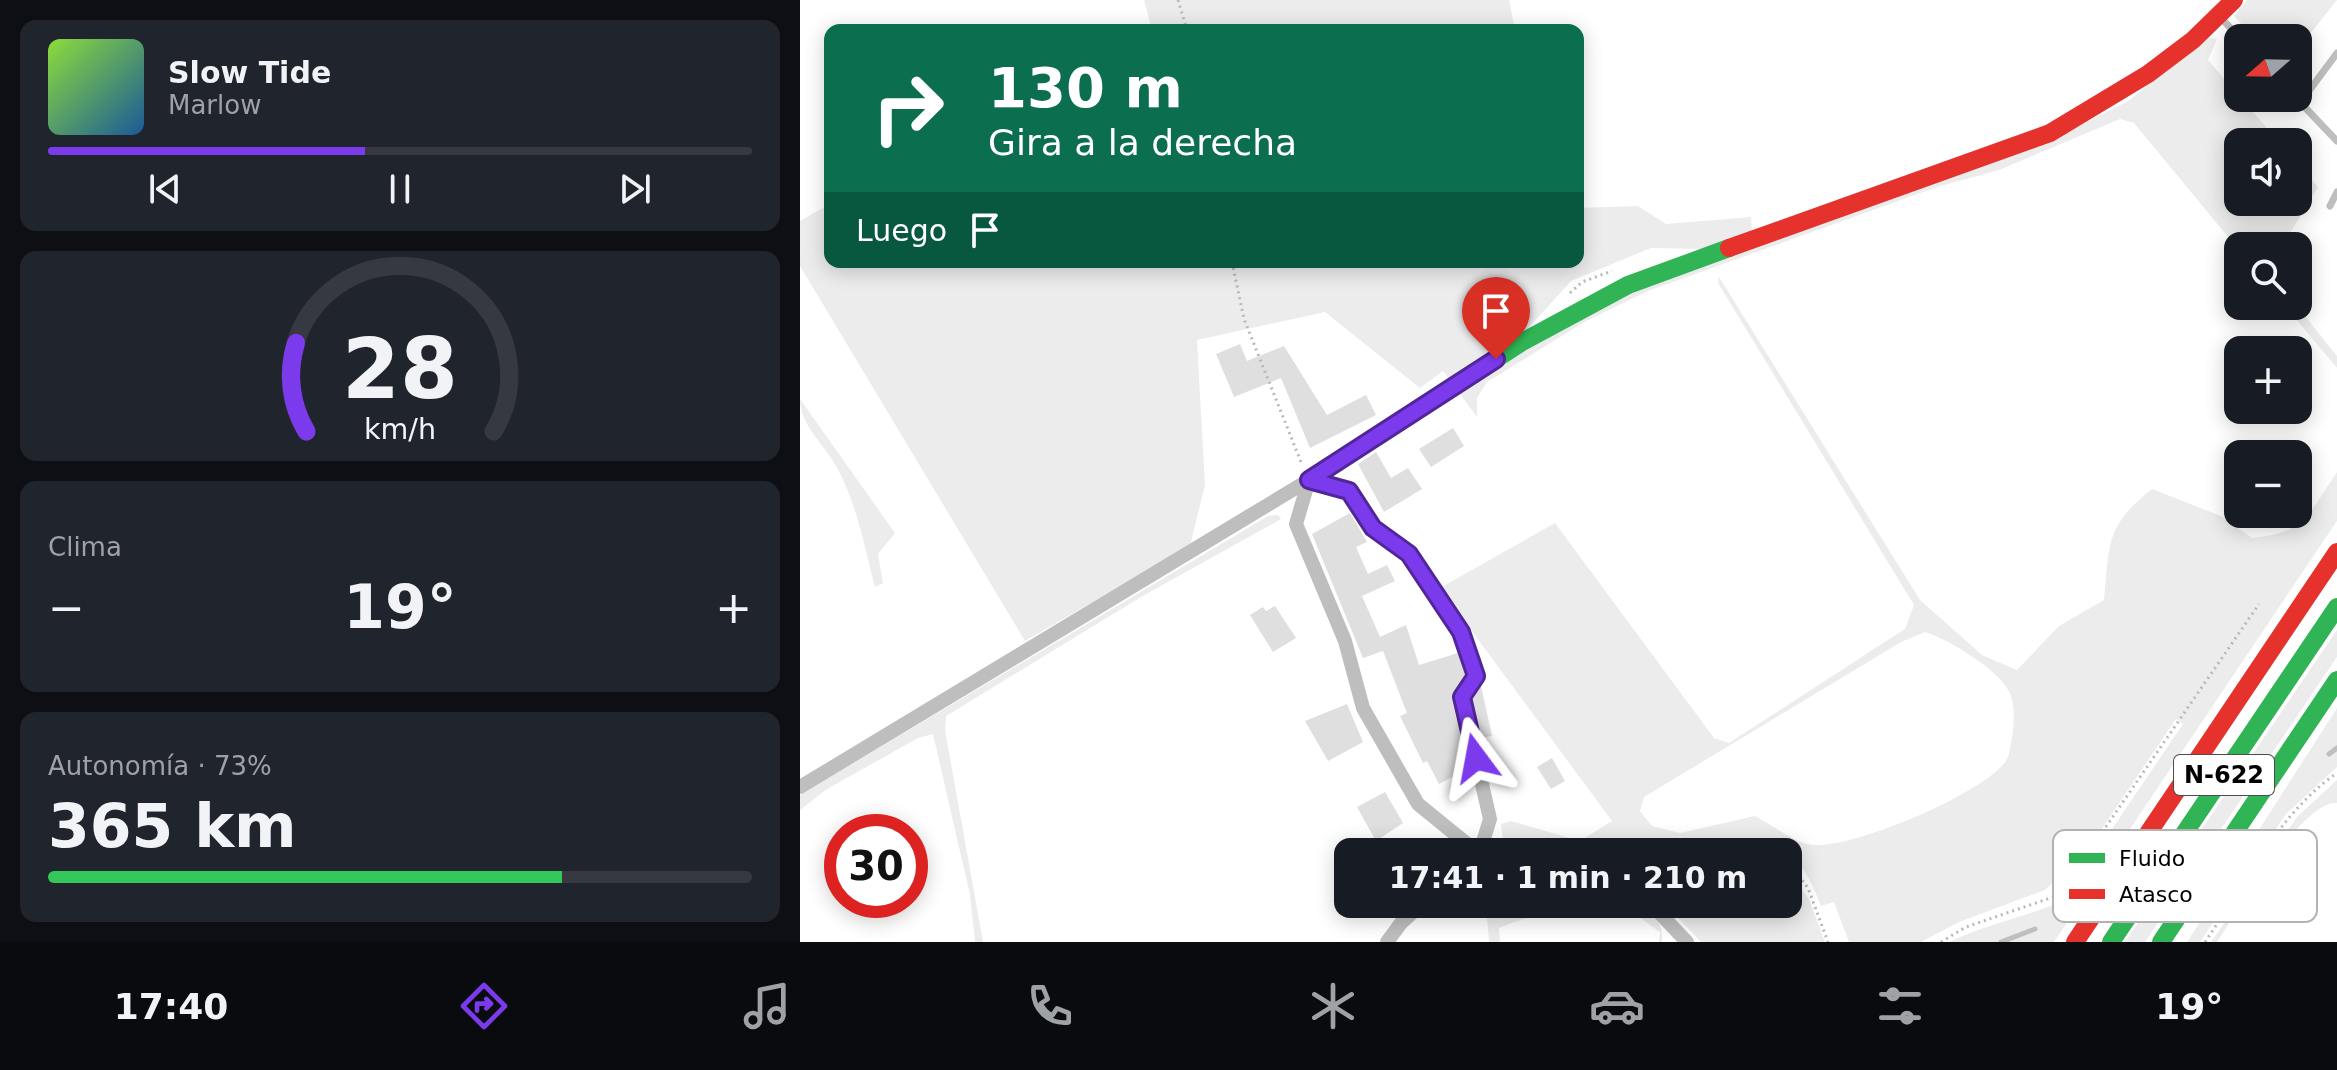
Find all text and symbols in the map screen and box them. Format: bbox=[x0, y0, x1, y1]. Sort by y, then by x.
north arrow bbox=[2224, 24, 2312, 112]
map controls bbox=[2224, 24, 2312, 528]
text: Slow Tide bbox=[168, 55, 331, 90]
text: 130 m bbox=[988, 55, 1183, 120]
icon: right bbox=[856, 56, 960, 160]
text: Marlow bbox=[168, 90, 261, 120]
text: Gira a la derecha bbox=[988, 122, 1297, 163]
button: sound bbox=[2224, 128, 2312, 216]
icon: previous bbox=[143, 167, 187, 211]
icon: pause bbox=[378, 167, 422, 211]
icon: next bbox=[613, 167, 657, 211]
icon: arrive bbox=[963, 208, 1007, 252]
text: Luego bbox=[856, 213, 947, 248]
button: search bbox=[2224, 232, 2312, 320]
pin bbox=[1462, 277, 1530, 359]
icon: arrive bbox=[1474, 289, 1518, 333]
text: 28 bbox=[342, 320, 458, 417]
button: + bbox=[2224, 336, 2312, 424]
text: km/h bbox=[364, 412, 436, 446]
button: − bbox=[2224, 440, 2312, 528]
text: Clima bbox=[48, 532, 122, 562]
text: 19° bbox=[343, 572, 457, 642]
text: − bbox=[48, 582, 85, 633]
text: + bbox=[715, 582, 752, 633]
position arrow bbox=[1434, 716, 1518, 800]
text: Autonomía · 73% bbox=[48, 751, 272, 781]
road number: N-622 bbox=[2174, 755, 2274, 795]
text: 365 km bbox=[48, 791, 297, 861]
speed limit sign: 30 bbox=[824, 814, 928, 918]
legend bbox=[2053, 830, 2317, 922]
text: Fluido bbox=[2119, 846, 2185, 871]
text: 17:41 · 1 min · 210 m bbox=[1389, 860, 1747, 895]
text: Atasco bbox=[2119, 882, 2193, 907]
icon: directions bbox=[456, 978, 512, 1034]
icon: music bbox=[739, 978, 795, 1034]
icon: phone bbox=[1022, 978, 1078, 1034]
icon: climate bbox=[1305, 978, 1361, 1034]
icon: car bbox=[1589, 978, 1645, 1034]
icon: filters bbox=[1872, 978, 1928, 1034]
text: 17:40 bbox=[114, 986, 228, 1027]
text: 19° bbox=[2155, 986, 2223, 1027]

